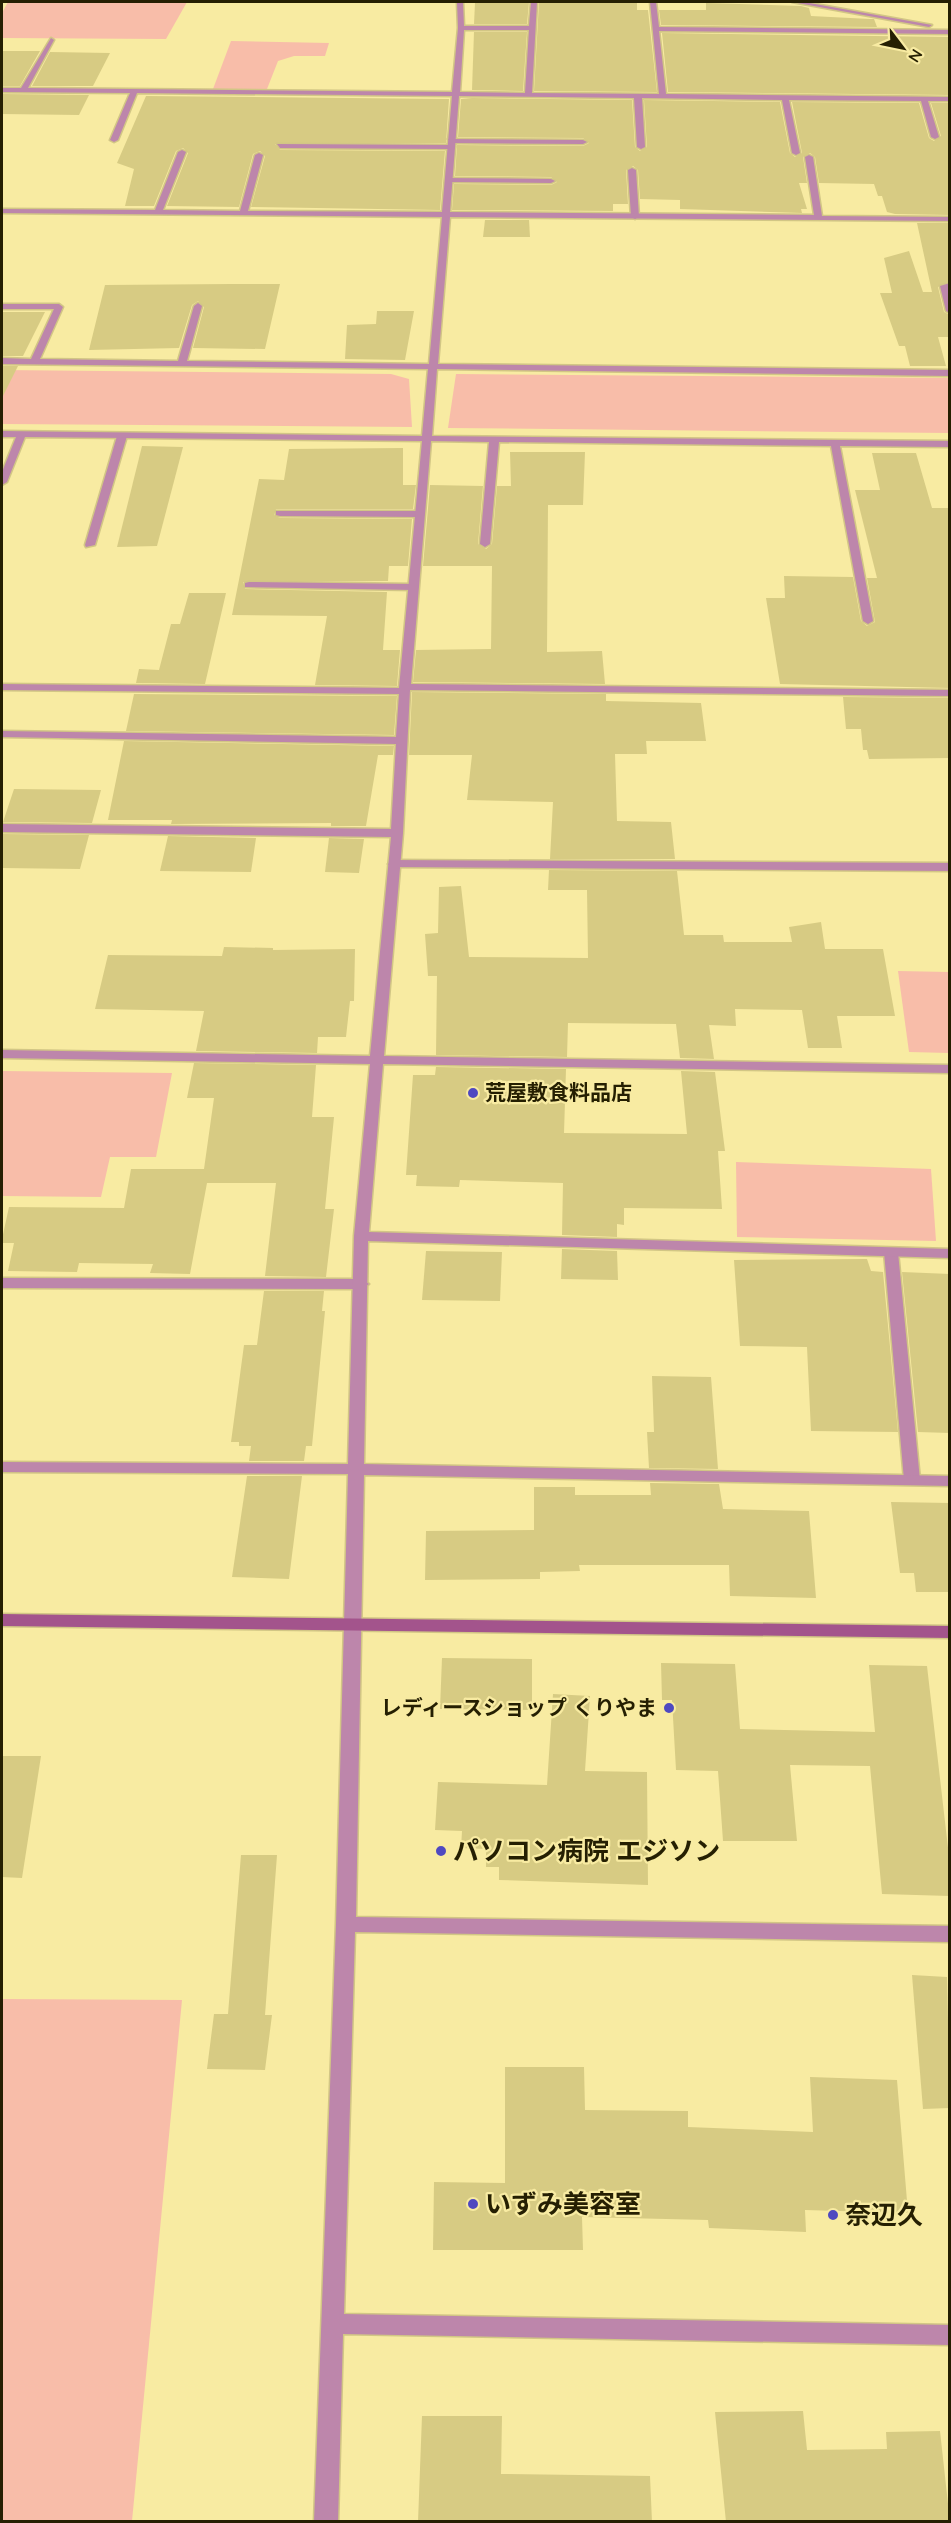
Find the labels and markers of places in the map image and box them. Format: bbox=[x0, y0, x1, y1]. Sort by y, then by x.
place label: 荒屋敷食料品店 bbox=[485, 1079, 632, 1105]
marker: 荒屋敷食料品店 bbox=[466, 1086, 480, 1100]
place label: レディースショップ くりやま bbox=[381, 1694, 657, 1720]
marker: レディースショップ くりやま bbox=[662, 1701, 676, 1715]
place label: パソコン病院 エジソン bbox=[453, 1834, 720, 1867]
marker: パソコン病院 エジソン bbox=[434, 1844, 448, 1858]
place label: いずみ美容室 bbox=[485, 2187, 641, 2220]
marker: いずみ美容室 bbox=[466, 2197, 480, 2211]
place label: 奈辺久 bbox=[845, 2198, 923, 2231]
marker: 奈辺久 bbox=[826, 2208, 840, 2222]

